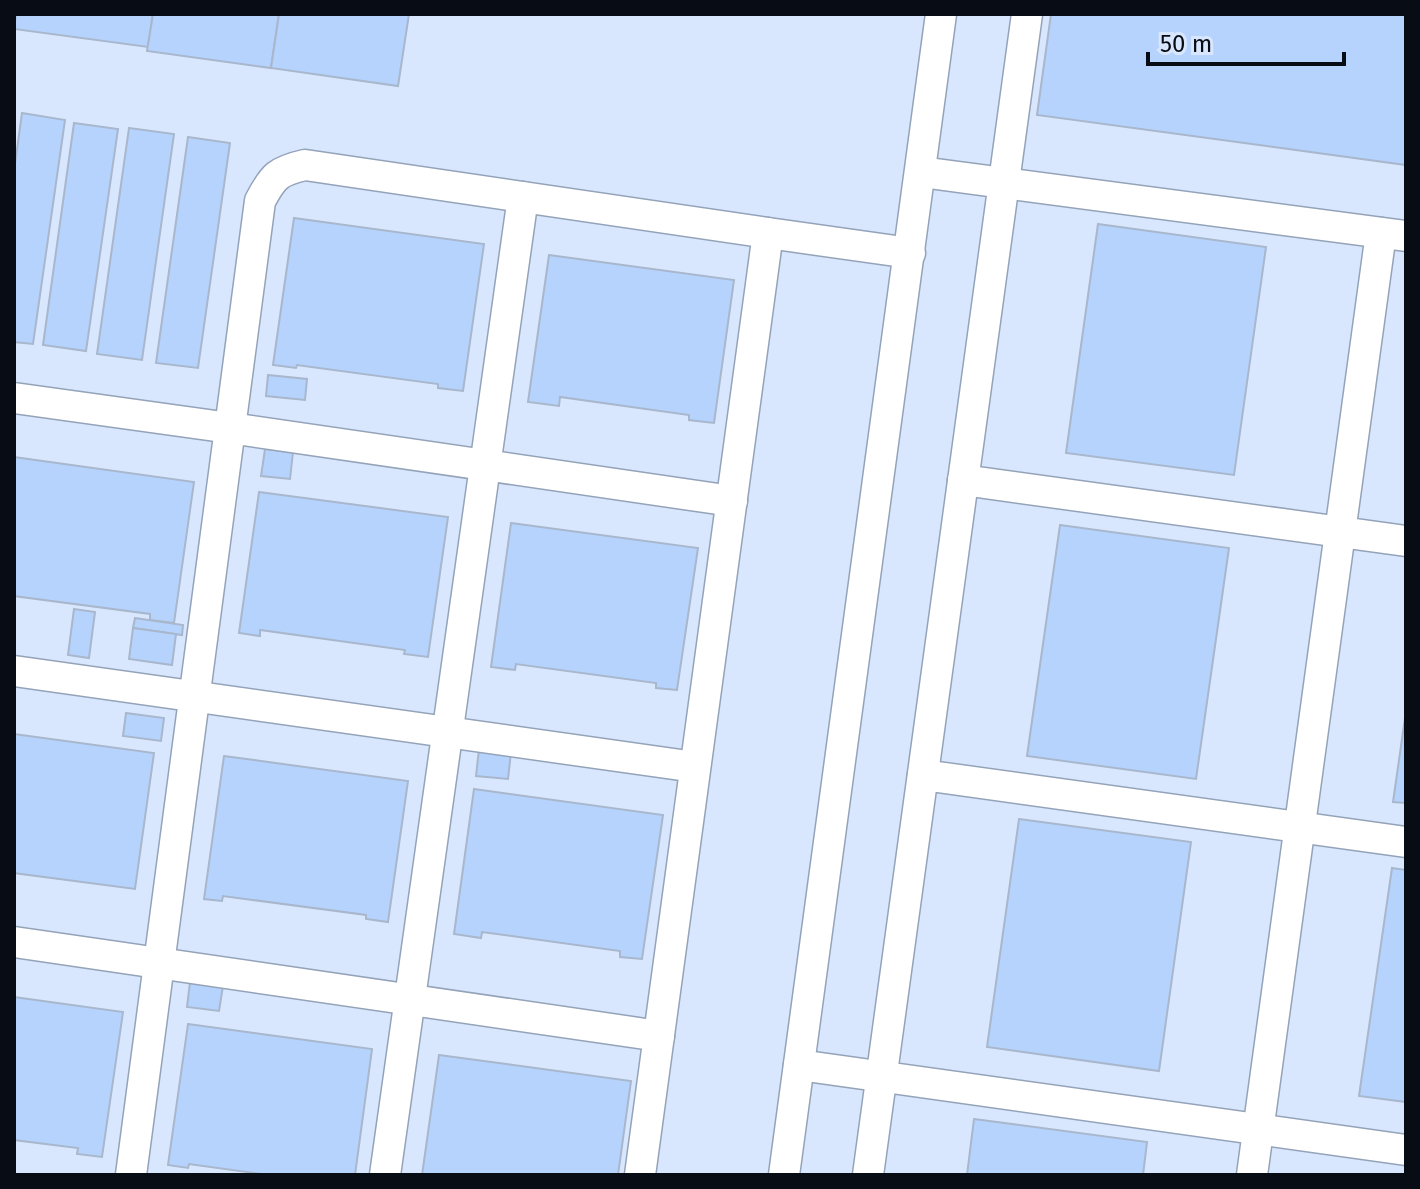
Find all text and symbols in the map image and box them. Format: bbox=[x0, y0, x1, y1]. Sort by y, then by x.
scale bar bbox=[1148, 16, 1344, 66]
text: 50 m bbox=[1160, 30, 1212, 58]

